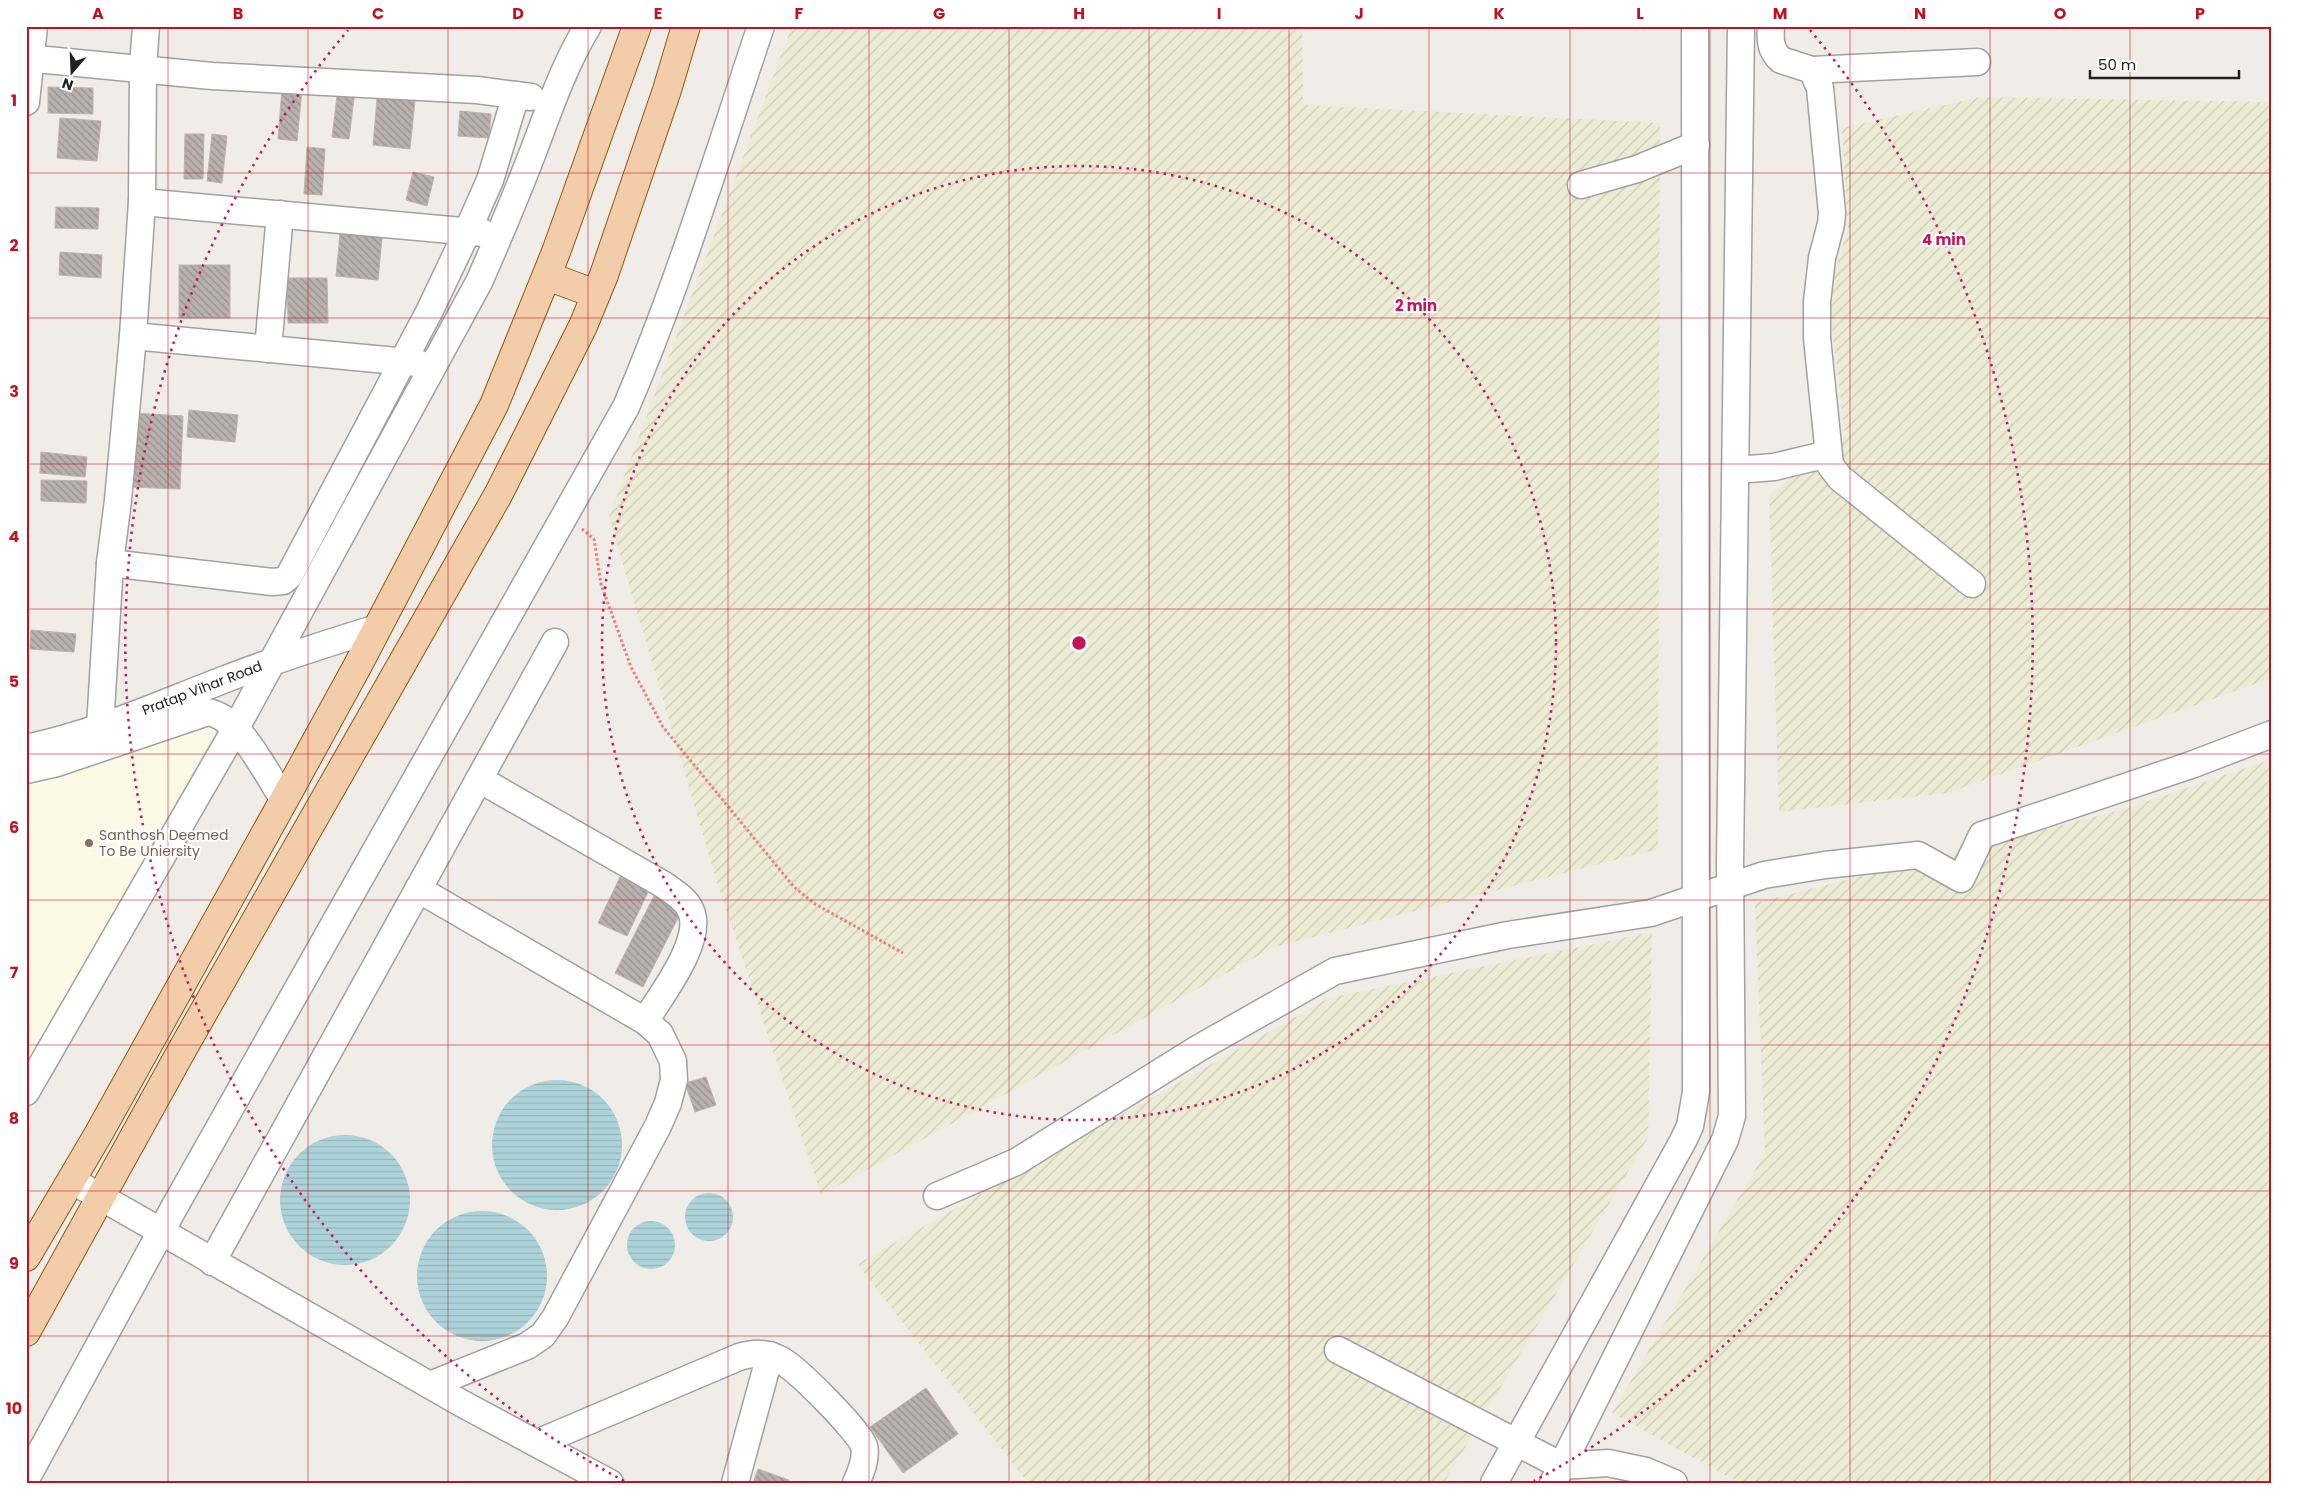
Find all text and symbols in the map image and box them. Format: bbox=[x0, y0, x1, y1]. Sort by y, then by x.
text: A bbox=[92, 2, 104, 25]
text: B bbox=[233, 2, 243, 25]
text: C bbox=[372, 2, 384, 25]
text: D bbox=[512, 2, 524, 25]
text: E bbox=[654, 2, 662, 25]
text: F bbox=[795, 2, 804, 25]
text: G bbox=[933, 2, 945, 25]
text: H bbox=[1073, 2, 1085, 25]
text: I bbox=[1217, 2, 1221, 25]
text: J bbox=[1354, 2, 1364, 25]
text: K bbox=[1493, 2, 1505, 25]
text: L bbox=[1636, 2, 1644, 25]
text: M bbox=[1773, 2, 1787, 25]
text: N bbox=[1914, 2, 1926, 25]
text: O bbox=[2054, 2, 2067, 25]
text: P bbox=[2195, 2, 2205, 25]
north arrow bbox=[48, 48, 98, 98]
scale bar bbox=[2090, 48, 2239, 80]
text: 50 m bbox=[2098, 54, 2136, 75]
text: N bbox=[60, 73, 76, 95]
text: 1 bbox=[11, 89, 17, 112]
text: 4 min bbox=[1922, 229, 1966, 250]
text: 2 bbox=[9, 234, 19, 257]
text: 2 min bbox=[1395, 295, 1437, 316]
text: 3 bbox=[9, 380, 19, 403]
text: 4 bbox=[9, 525, 20, 548]
centre of rings bbox=[1070, 634, 1088, 652]
street label: Pratap Vihar Road bbox=[139, 656, 265, 720]
text: 5 bbox=[9, 670, 19, 693]
text: 6 bbox=[9, 816, 19, 839]
place label: Santhosh Deemed To Be Uniersity bbox=[99, 825, 229, 861]
marker: Santhosh Deemed To Be Uniersity bbox=[83, 837, 95, 849]
text: 7 bbox=[10, 961, 19, 984]
text: 8 bbox=[9, 1107, 19, 1130]
text: 9 bbox=[9, 1252, 19, 1275]
text: 10 bbox=[6, 1397, 22, 1420]

